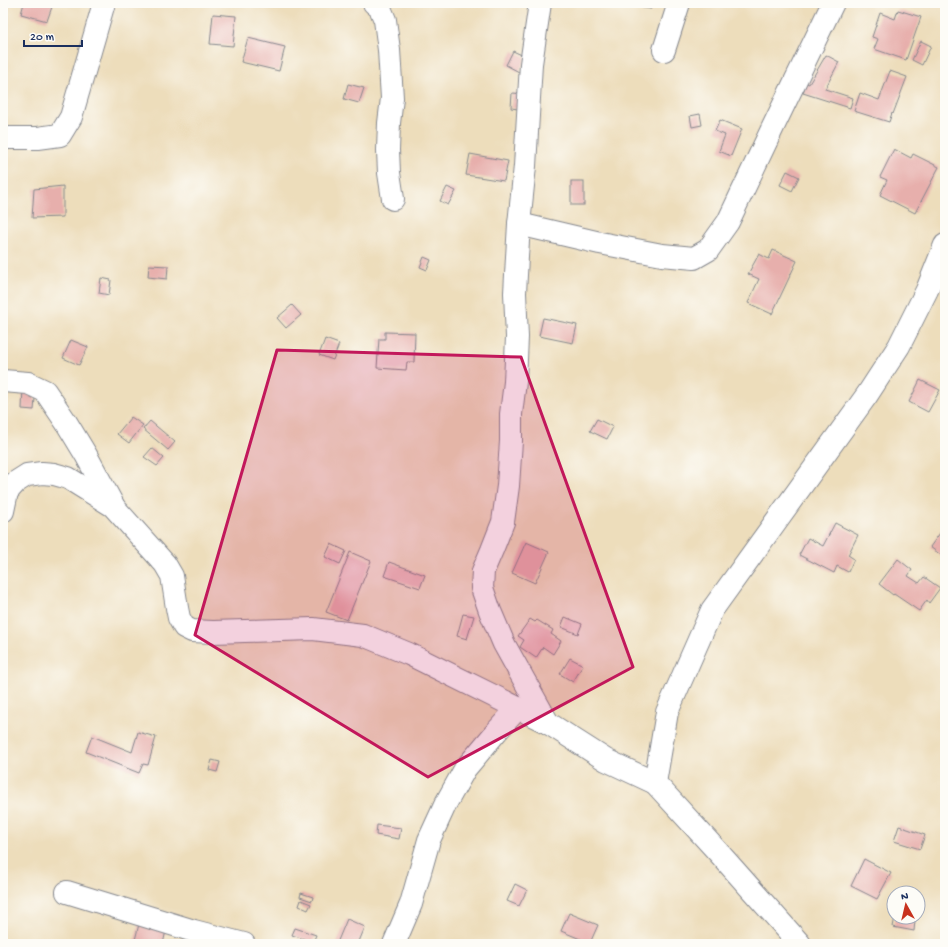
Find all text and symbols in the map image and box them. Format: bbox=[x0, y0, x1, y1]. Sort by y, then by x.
scale bar bbox=[24, 22, 82, 48]
text: 20 m bbox=[30, 31, 55, 45]
north arrow bbox=[886, 885, 926, 925]
text: N bbox=[900, 891, 909, 904]

